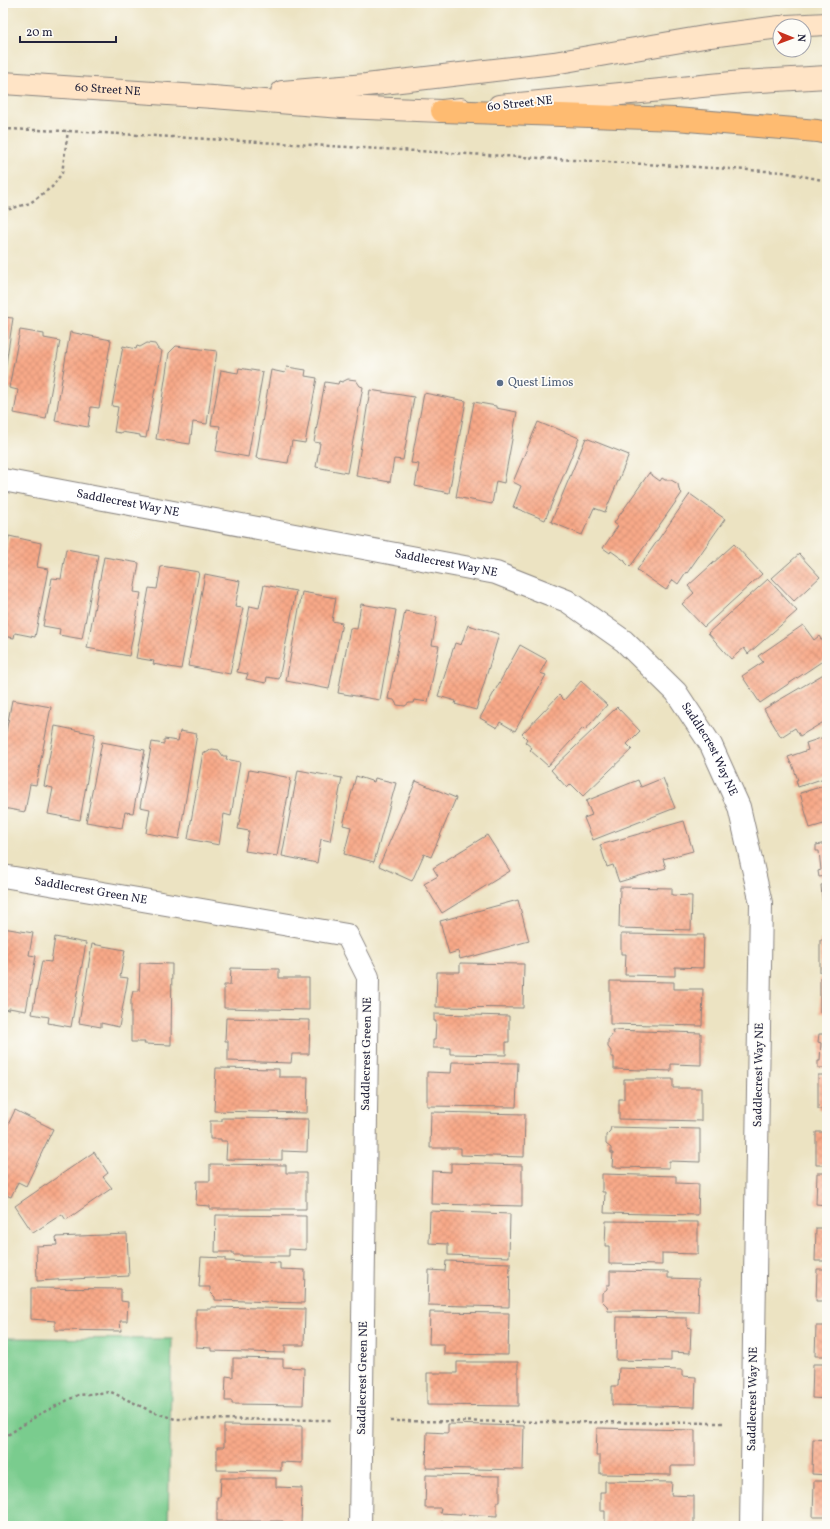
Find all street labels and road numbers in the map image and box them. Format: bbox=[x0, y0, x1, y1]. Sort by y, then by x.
street label: 60 Street NE bbox=[74, 80, 141, 100]
street label: 60 Street NE bbox=[487, 93, 553, 115]
street label: Saddlecrest Way NE bbox=[75, 486, 181, 521]
street label: Saddlecrest Way NE bbox=[393, 546, 499, 581]
street label: Saddlecrest Way NE bbox=[677, 699, 741, 799]
street label: Saddlecrest Green NE bbox=[33, 874, 148, 909]
street label: Saddlecrest Green NE bbox=[358, 997, 376, 1111]
street label: Saddlecrest Way NE bbox=[750, 1023, 768, 1127]
street label: Saddlecrest Green NE bbox=[354, 1321, 372, 1435]
street label: Saddlecrest Way NE bbox=[744, 1347, 762, 1451]

